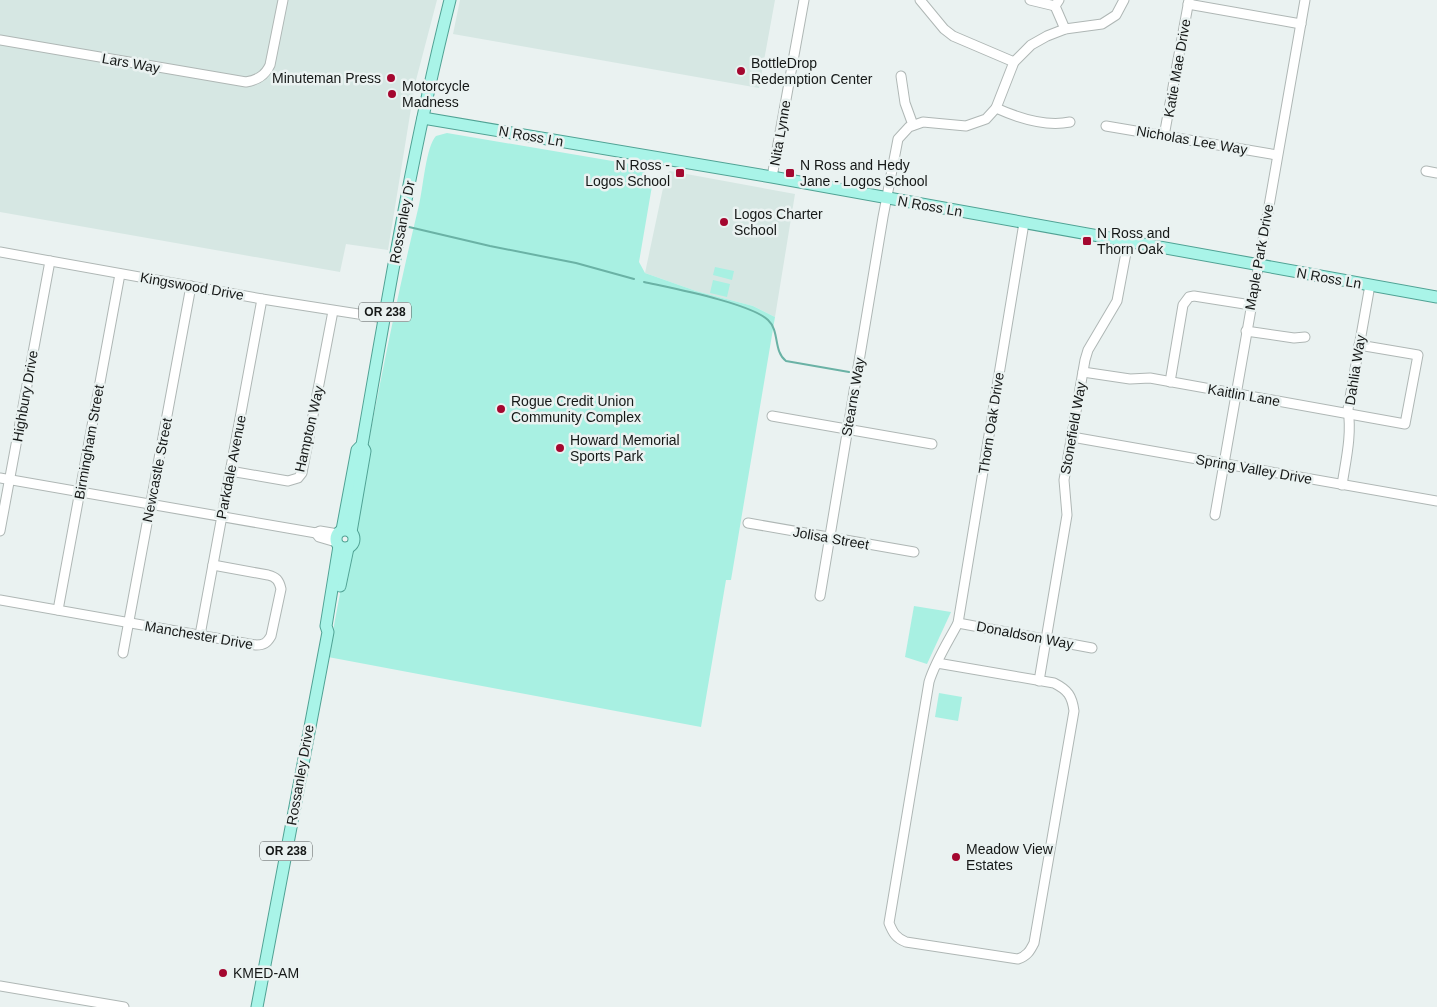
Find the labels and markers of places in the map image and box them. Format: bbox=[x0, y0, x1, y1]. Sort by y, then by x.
place label: BottleDrop Redemption Center bbox=[751, 55, 873, 87]
marker: BottleDrop Redemption Center bbox=[735, 65, 747, 77]
place label: Minuteman Press bbox=[272, 70, 381, 86]
marker: Minuteman Press bbox=[385, 72, 397, 84]
place label: Motorcycle Madness bbox=[402, 78, 470, 110]
marker: Motorcycle Madness bbox=[386, 88, 398, 100]
place label: N Ross - Logos School bbox=[585, 157, 670, 189]
place label: N Ross and Hedy Jane - Logos School bbox=[800, 157, 928, 189]
marker: N Ross - Logos School bbox=[674, 167, 686, 179]
marker: N Ross and Hedy Jane - Logos School bbox=[784, 167, 796, 179]
place label: Logos Charter School bbox=[734, 206, 823, 238]
marker: Logos Charter School bbox=[718, 216, 730, 228]
place label: N Ross and Thorn Oak bbox=[1097, 225, 1170, 257]
marker: N Ross and Thorn Oak bbox=[1081, 235, 1093, 247]
place label: Rogue Credit Union Community Complex bbox=[511, 393, 641, 425]
marker: Rogue Credit Union Community Complex bbox=[495, 403, 507, 415]
place label: Howard Memorial Sports Park bbox=[570, 432, 680, 464]
marker: Howard Memorial Sports Park bbox=[554, 442, 566, 454]
place label: Meadow View Estates bbox=[966, 841, 1054, 873]
marker: Meadow View Estates bbox=[950, 851, 962, 863]
place label: KMED-AM bbox=[233, 965, 299, 981]
marker: KMED-AM bbox=[217, 967, 229, 979]

